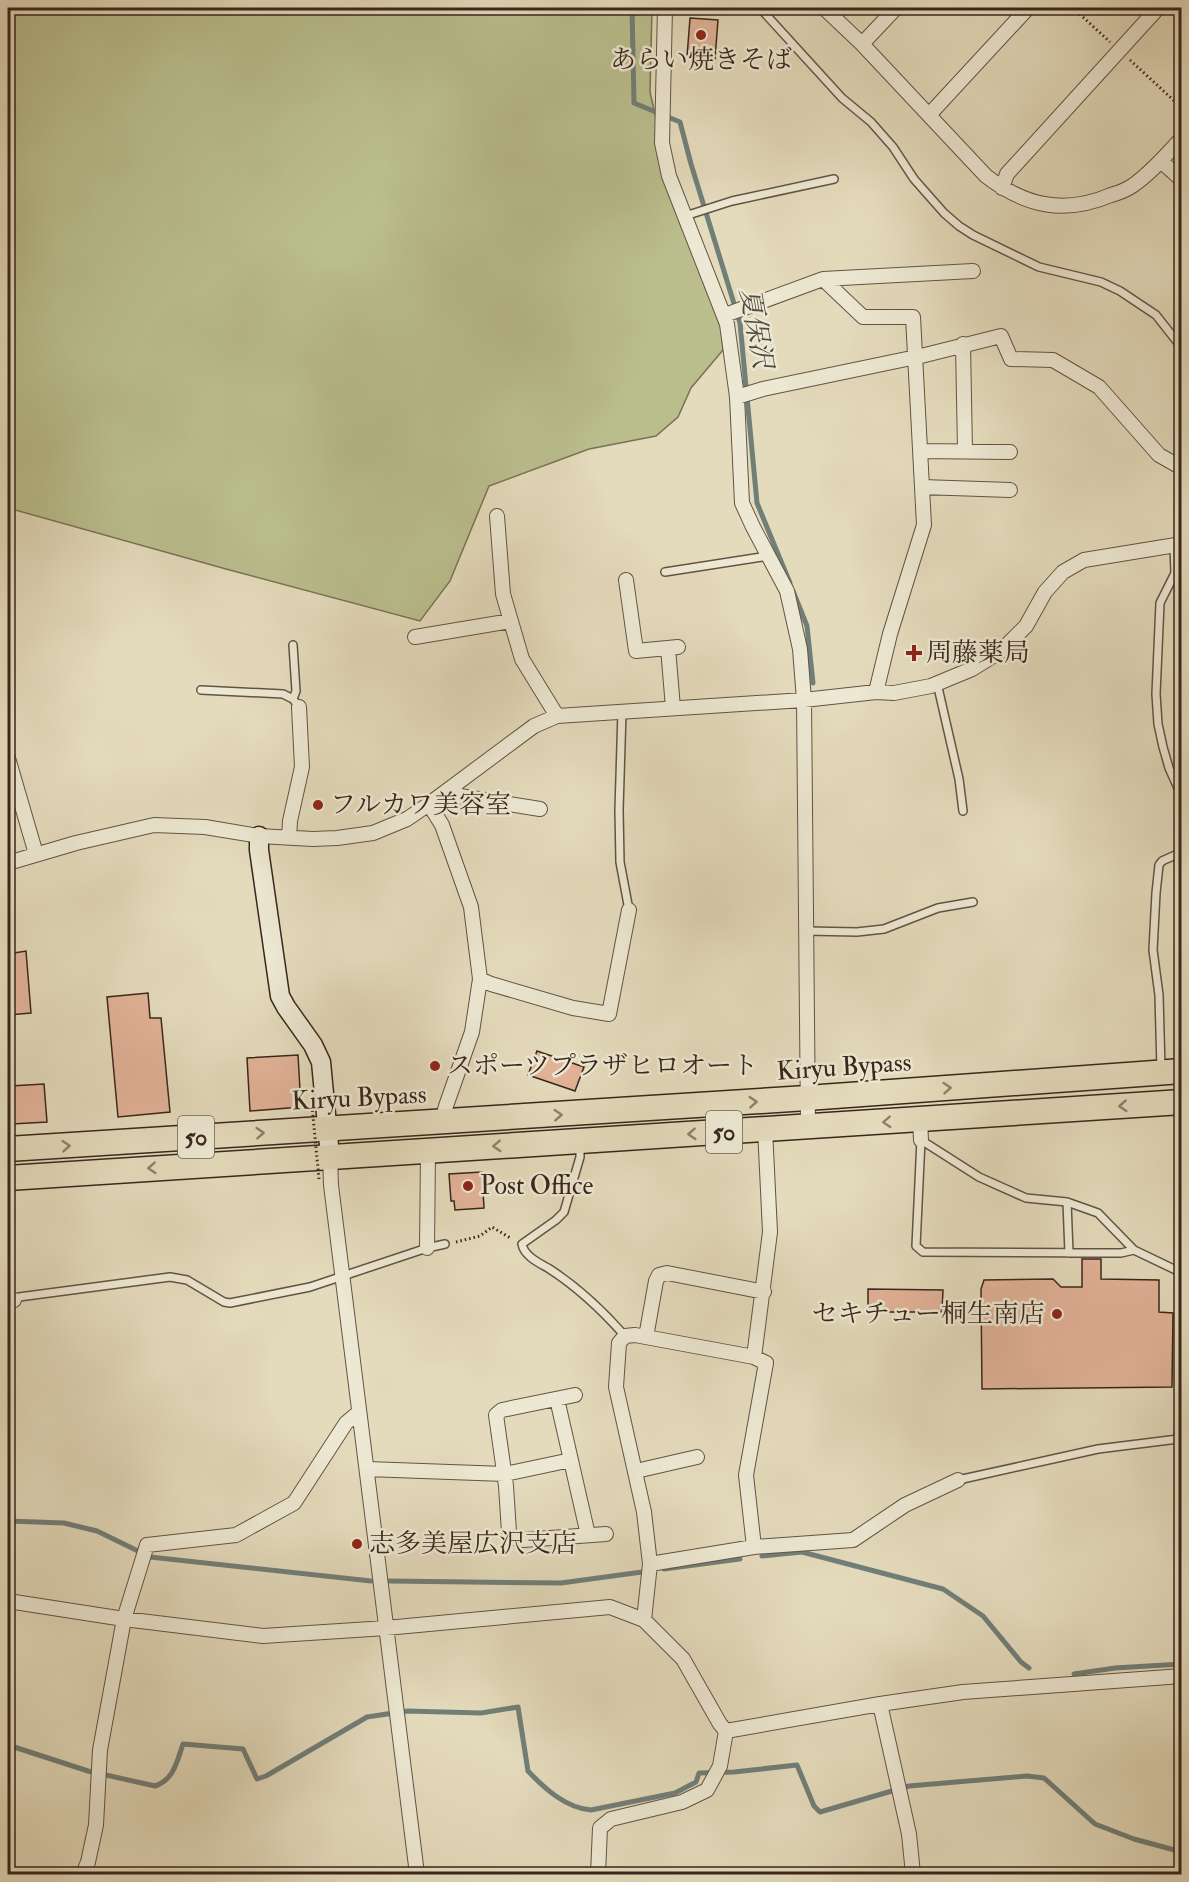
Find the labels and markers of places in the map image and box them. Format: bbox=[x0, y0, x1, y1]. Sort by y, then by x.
marker: あらい焼きそば bbox=[694, 28, 708, 42]
place label: あらい焼きそば bbox=[610, 44, 792, 76]
place label: 周藤薬局 bbox=[926, 637, 1030, 669]
marker: 周藤薬局 bbox=[907, 646, 921, 660]
place label: フルカワ美容室 bbox=[330, 789, 511, 821]
marker: フルカワ美容室 bbox=[311, 798, 325, 812]
place label: スポーツプラザヒロオート bbox=[447, 1050, 758, 1082]
marker: スポーツプラザヒロオート bbox=[428, 1059, 442, 1073]
place label: Post Office bbox=[480, 1170, 593, 1202]
marker: Post Office bbox=[461, 1179, 475, 1193]
place label: セキチュー桐生南店 bbox=[812, 1298, 1045, 1330]
marker: セキチュー桐生南店 bbox=[1050, 1307, 1064, 1321]
place label: 志多美屋広沢支店 bbox=[369, 1528, 577, 1560]
marker: 志多美屋広沢支店 bbox=[350, 1537, 364, 1551]

